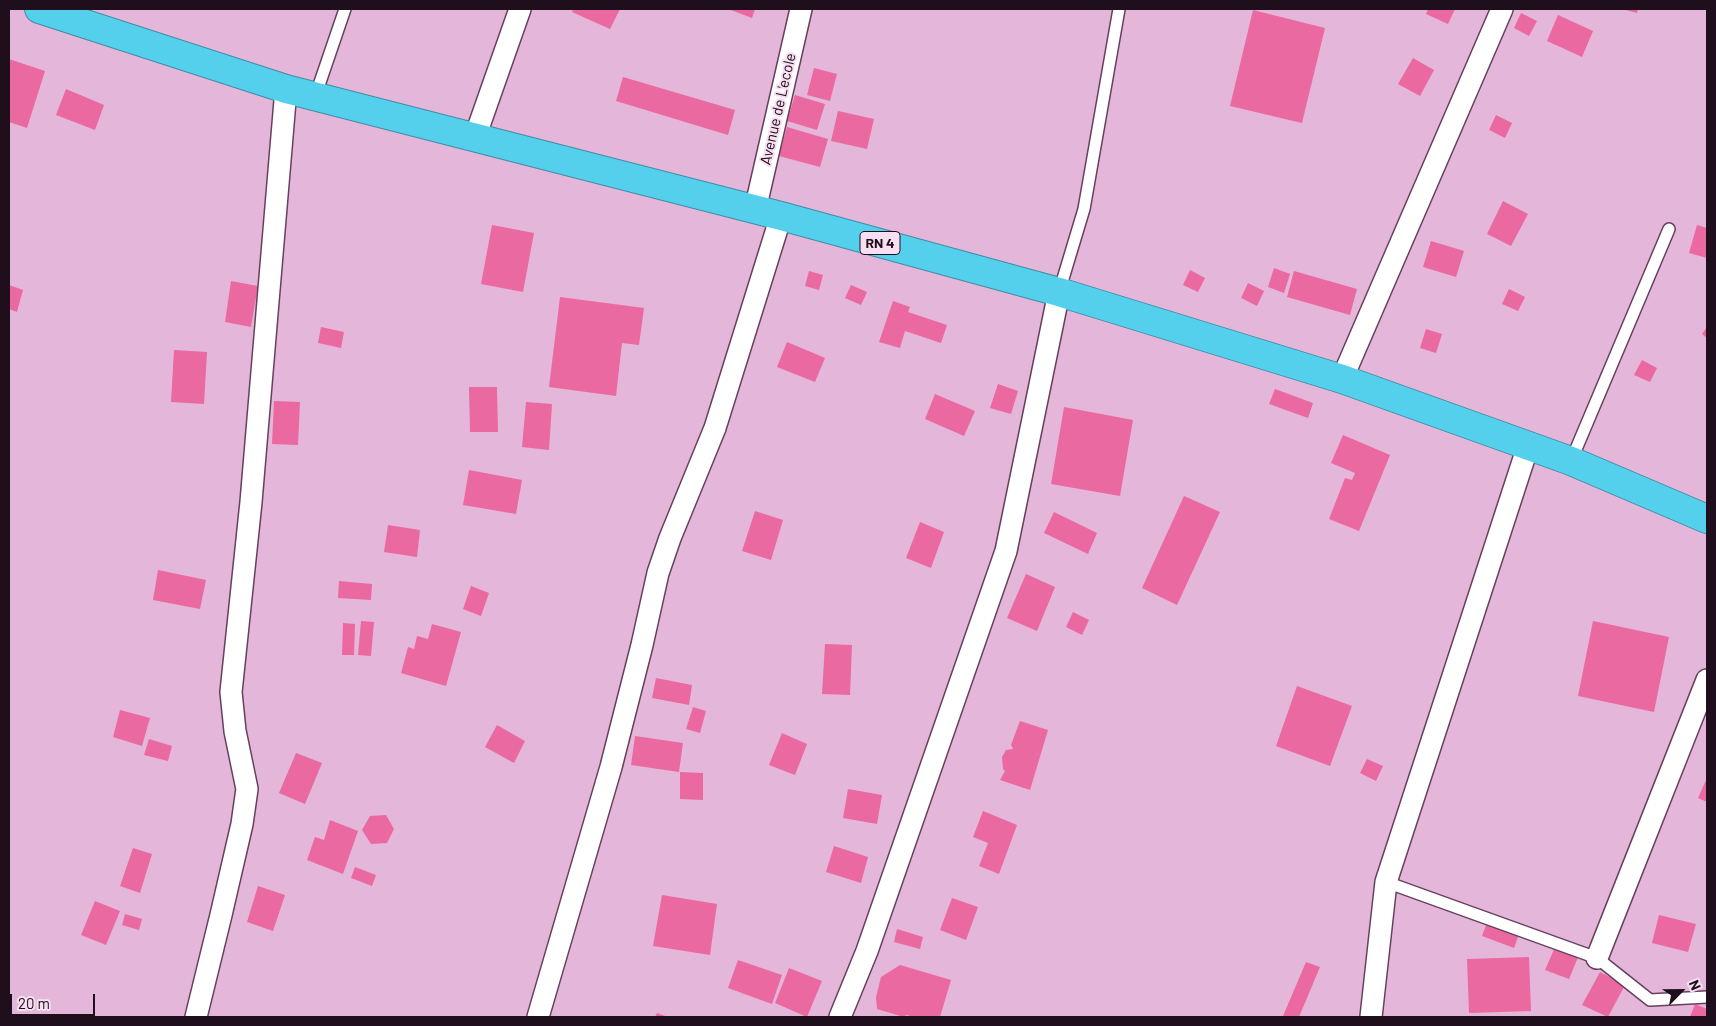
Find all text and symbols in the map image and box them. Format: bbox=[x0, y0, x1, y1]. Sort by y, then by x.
street label: Avenue de L'ecole bbox=[756, 51, 800, 167]
road number: RN 4 bbox=[860, 232, 900, 254]
north arrow bbox=[1656, 966, 1706, 1016]
text: N bbox=[1686, 977, 1705, 993]
scale bar bbox=[12, 984, 98, 1016]
text: 20 m bbox=[18, 994, 50, 1012]

